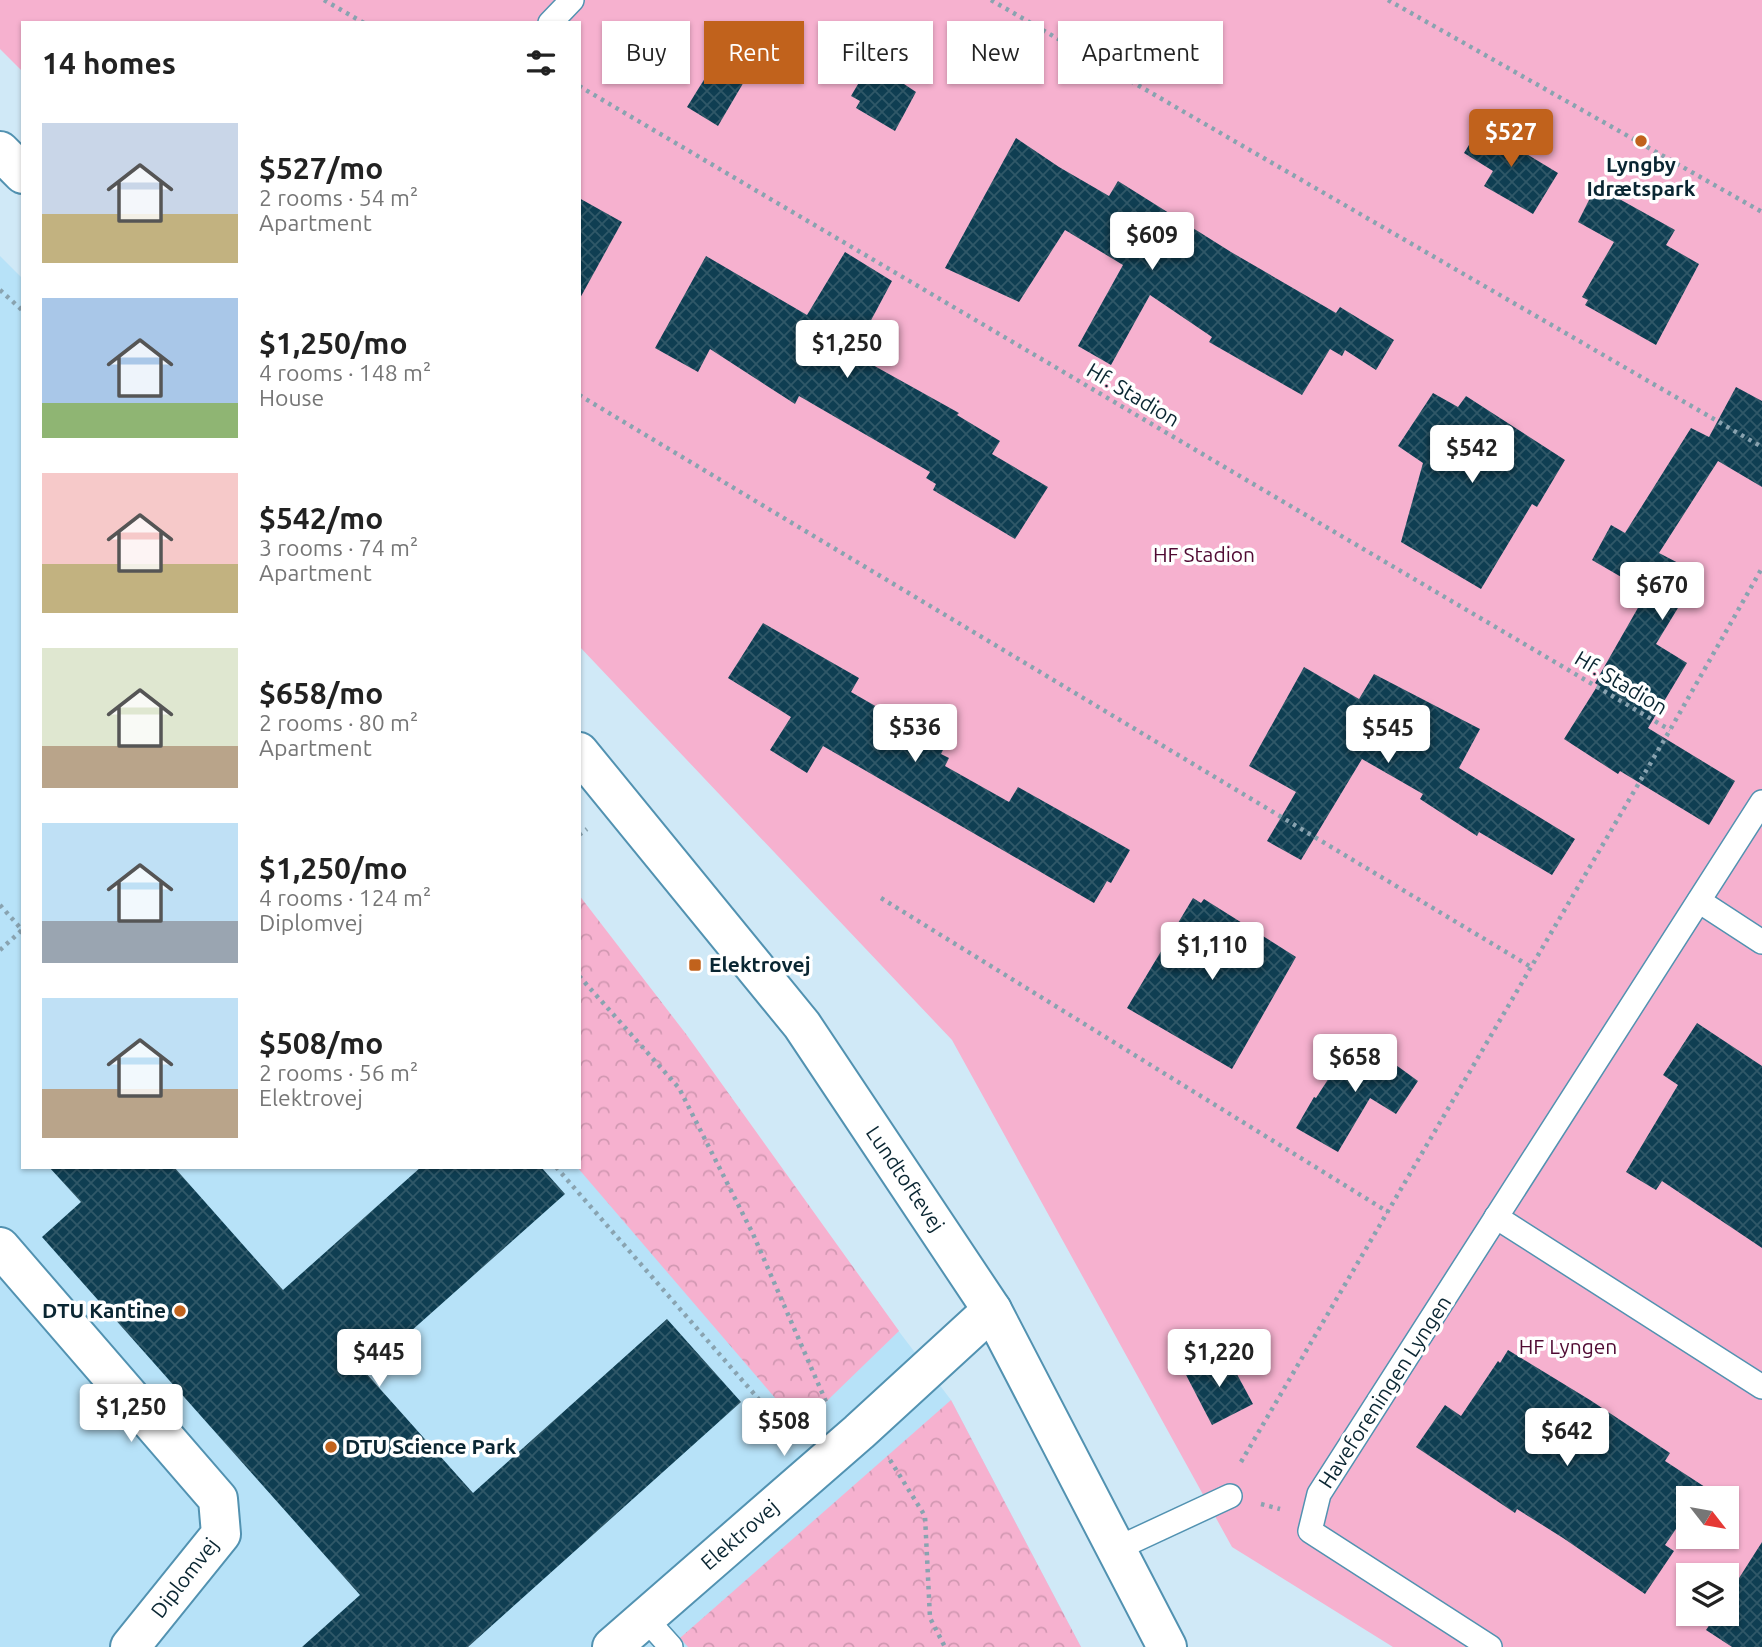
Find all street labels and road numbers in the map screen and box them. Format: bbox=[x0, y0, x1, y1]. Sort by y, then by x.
street label: Hf. Stadion bbox=[1083, 357, 1184, 431]
street label: Hf. Stadion bbox=[1571, 645, 1672, 719]
street label: Lundtoftevej bbox=[862, 1121, 950, 1236]
street label: Haveforeningen Lyngen bbox=[1313, 1291, 1455, 1492]
street label: Elektrovej bbox=[696, 1494, 783, 1574]
street label: Diplomvej bbox=[146, 1533, 223, 1622]

